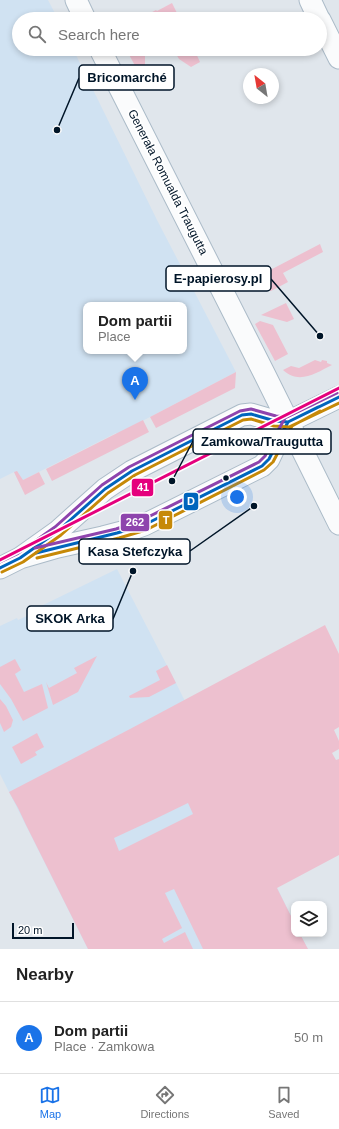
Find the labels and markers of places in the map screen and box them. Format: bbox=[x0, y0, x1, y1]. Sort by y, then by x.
callout: Bricomarché bbox=[79, 65, 174, 90]
callout: E-papierosy.pl bbox=[166, 266, 271, 291]
pin: A bbox=[122, 367, 148, 400]
callout: Zamkowa/Traugutta bbox=[193, 429, 331, 454]
unlabelled marker bbox=[221, 473, 231, 483]
callout: Kasa Stefczyka bbox=[79, 539, 190, 564]
callout: SKOK Arka bbox=[27, 606, 113, 631]

